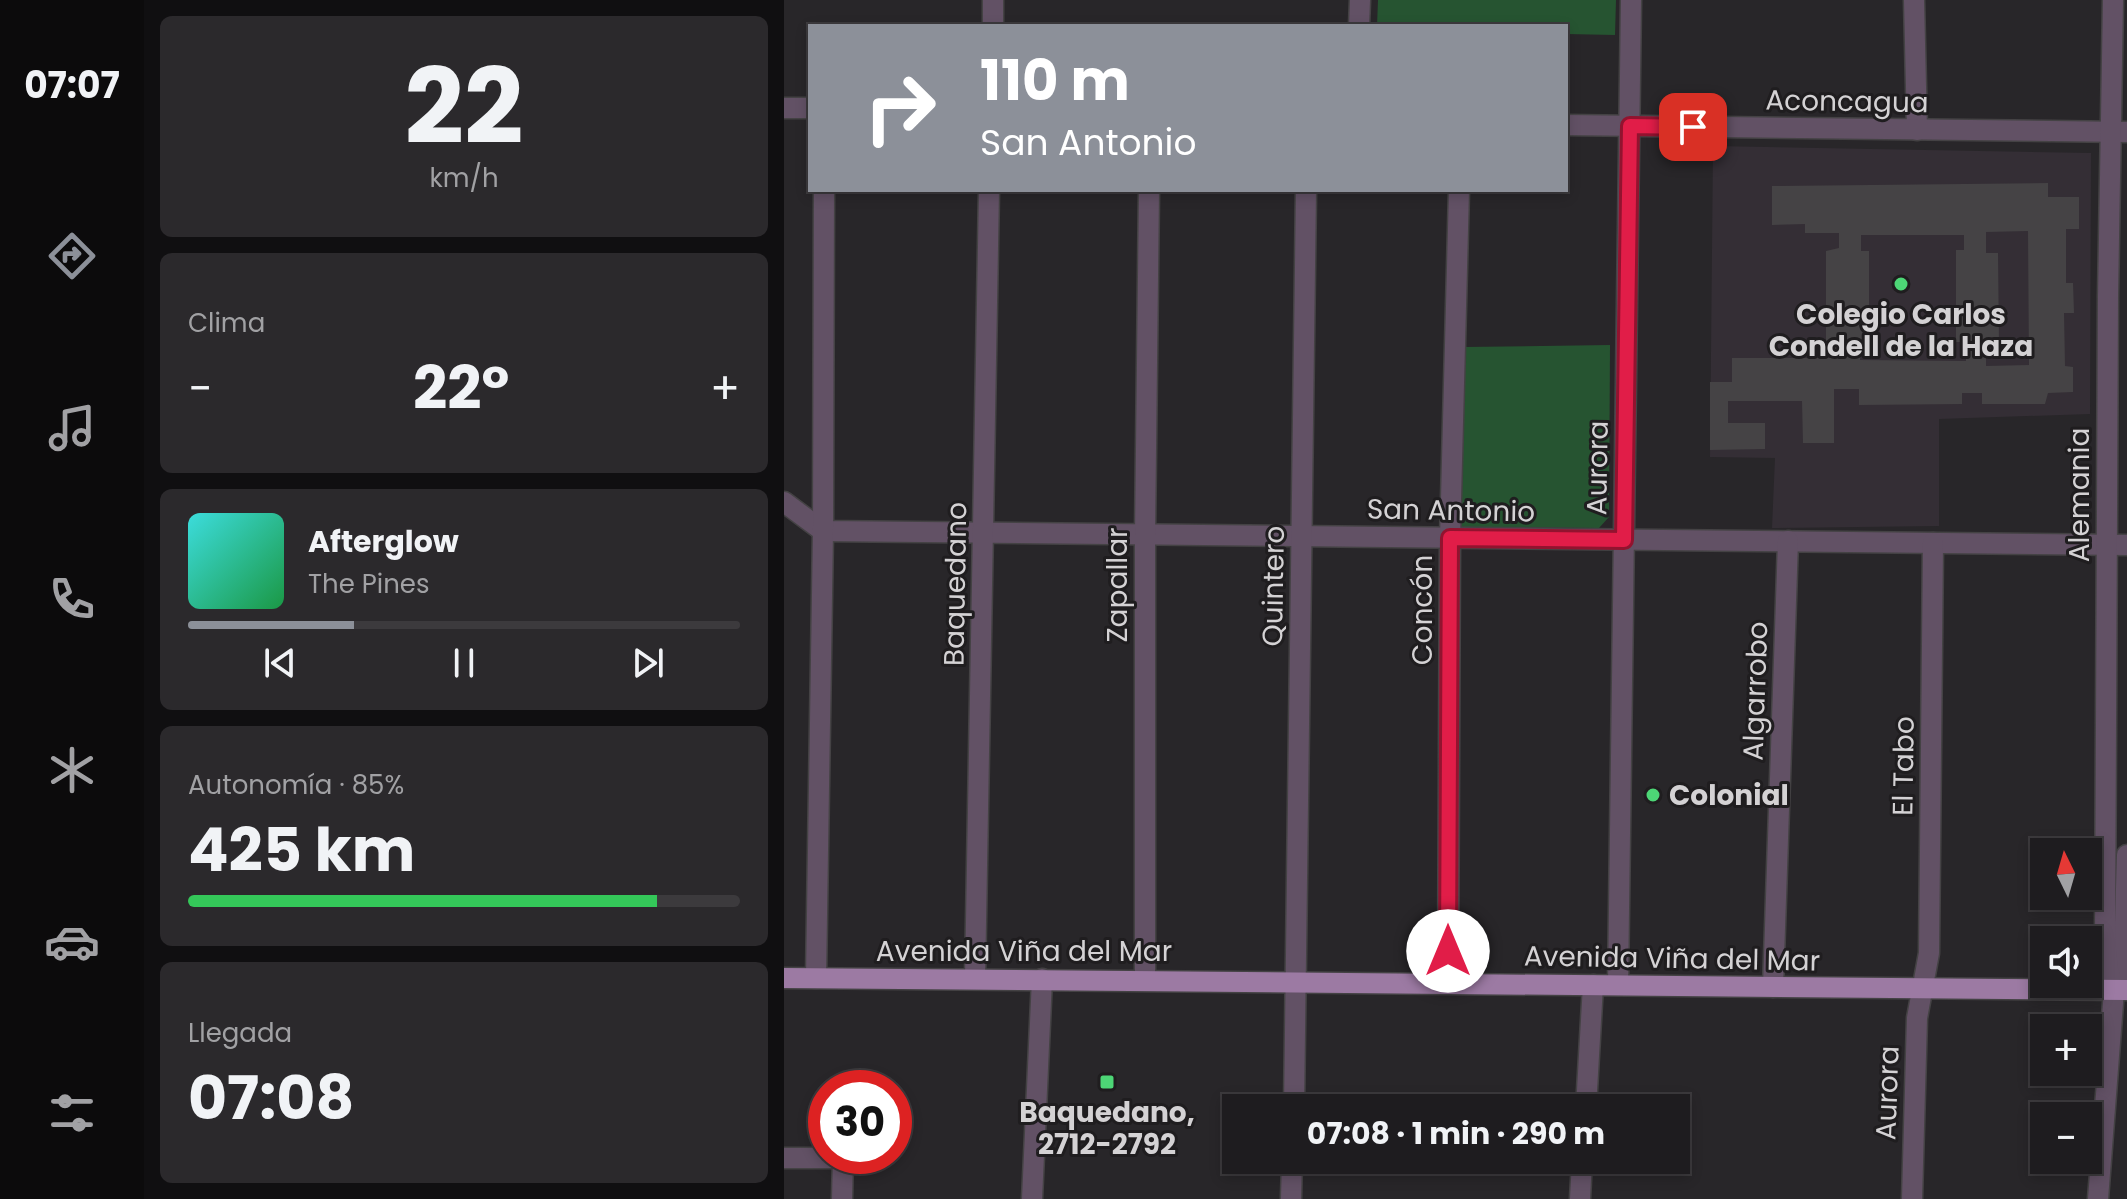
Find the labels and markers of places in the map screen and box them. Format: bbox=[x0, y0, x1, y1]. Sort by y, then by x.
pin bbox=[1659, 93, 1727, 161]
marker: Colegio Carlos Condell de la Haza bbox=[1892, 275, 1910, 293]
place label: Colegio Carlos Condell de la Haza bbox=[1769, 295, 2033, 366]
place label: Colonial bbox=[1669, 776, 1789, 815]
marker: Colonial bbox=[1644, 786, 1662, 804]
marker: Baquedano, 2712-2792 bbox=[1098, 1073, 1116, 1091]
place label: Baquedano, 2712-2792 bbox=[1019, 1093, 1195, 1164]

